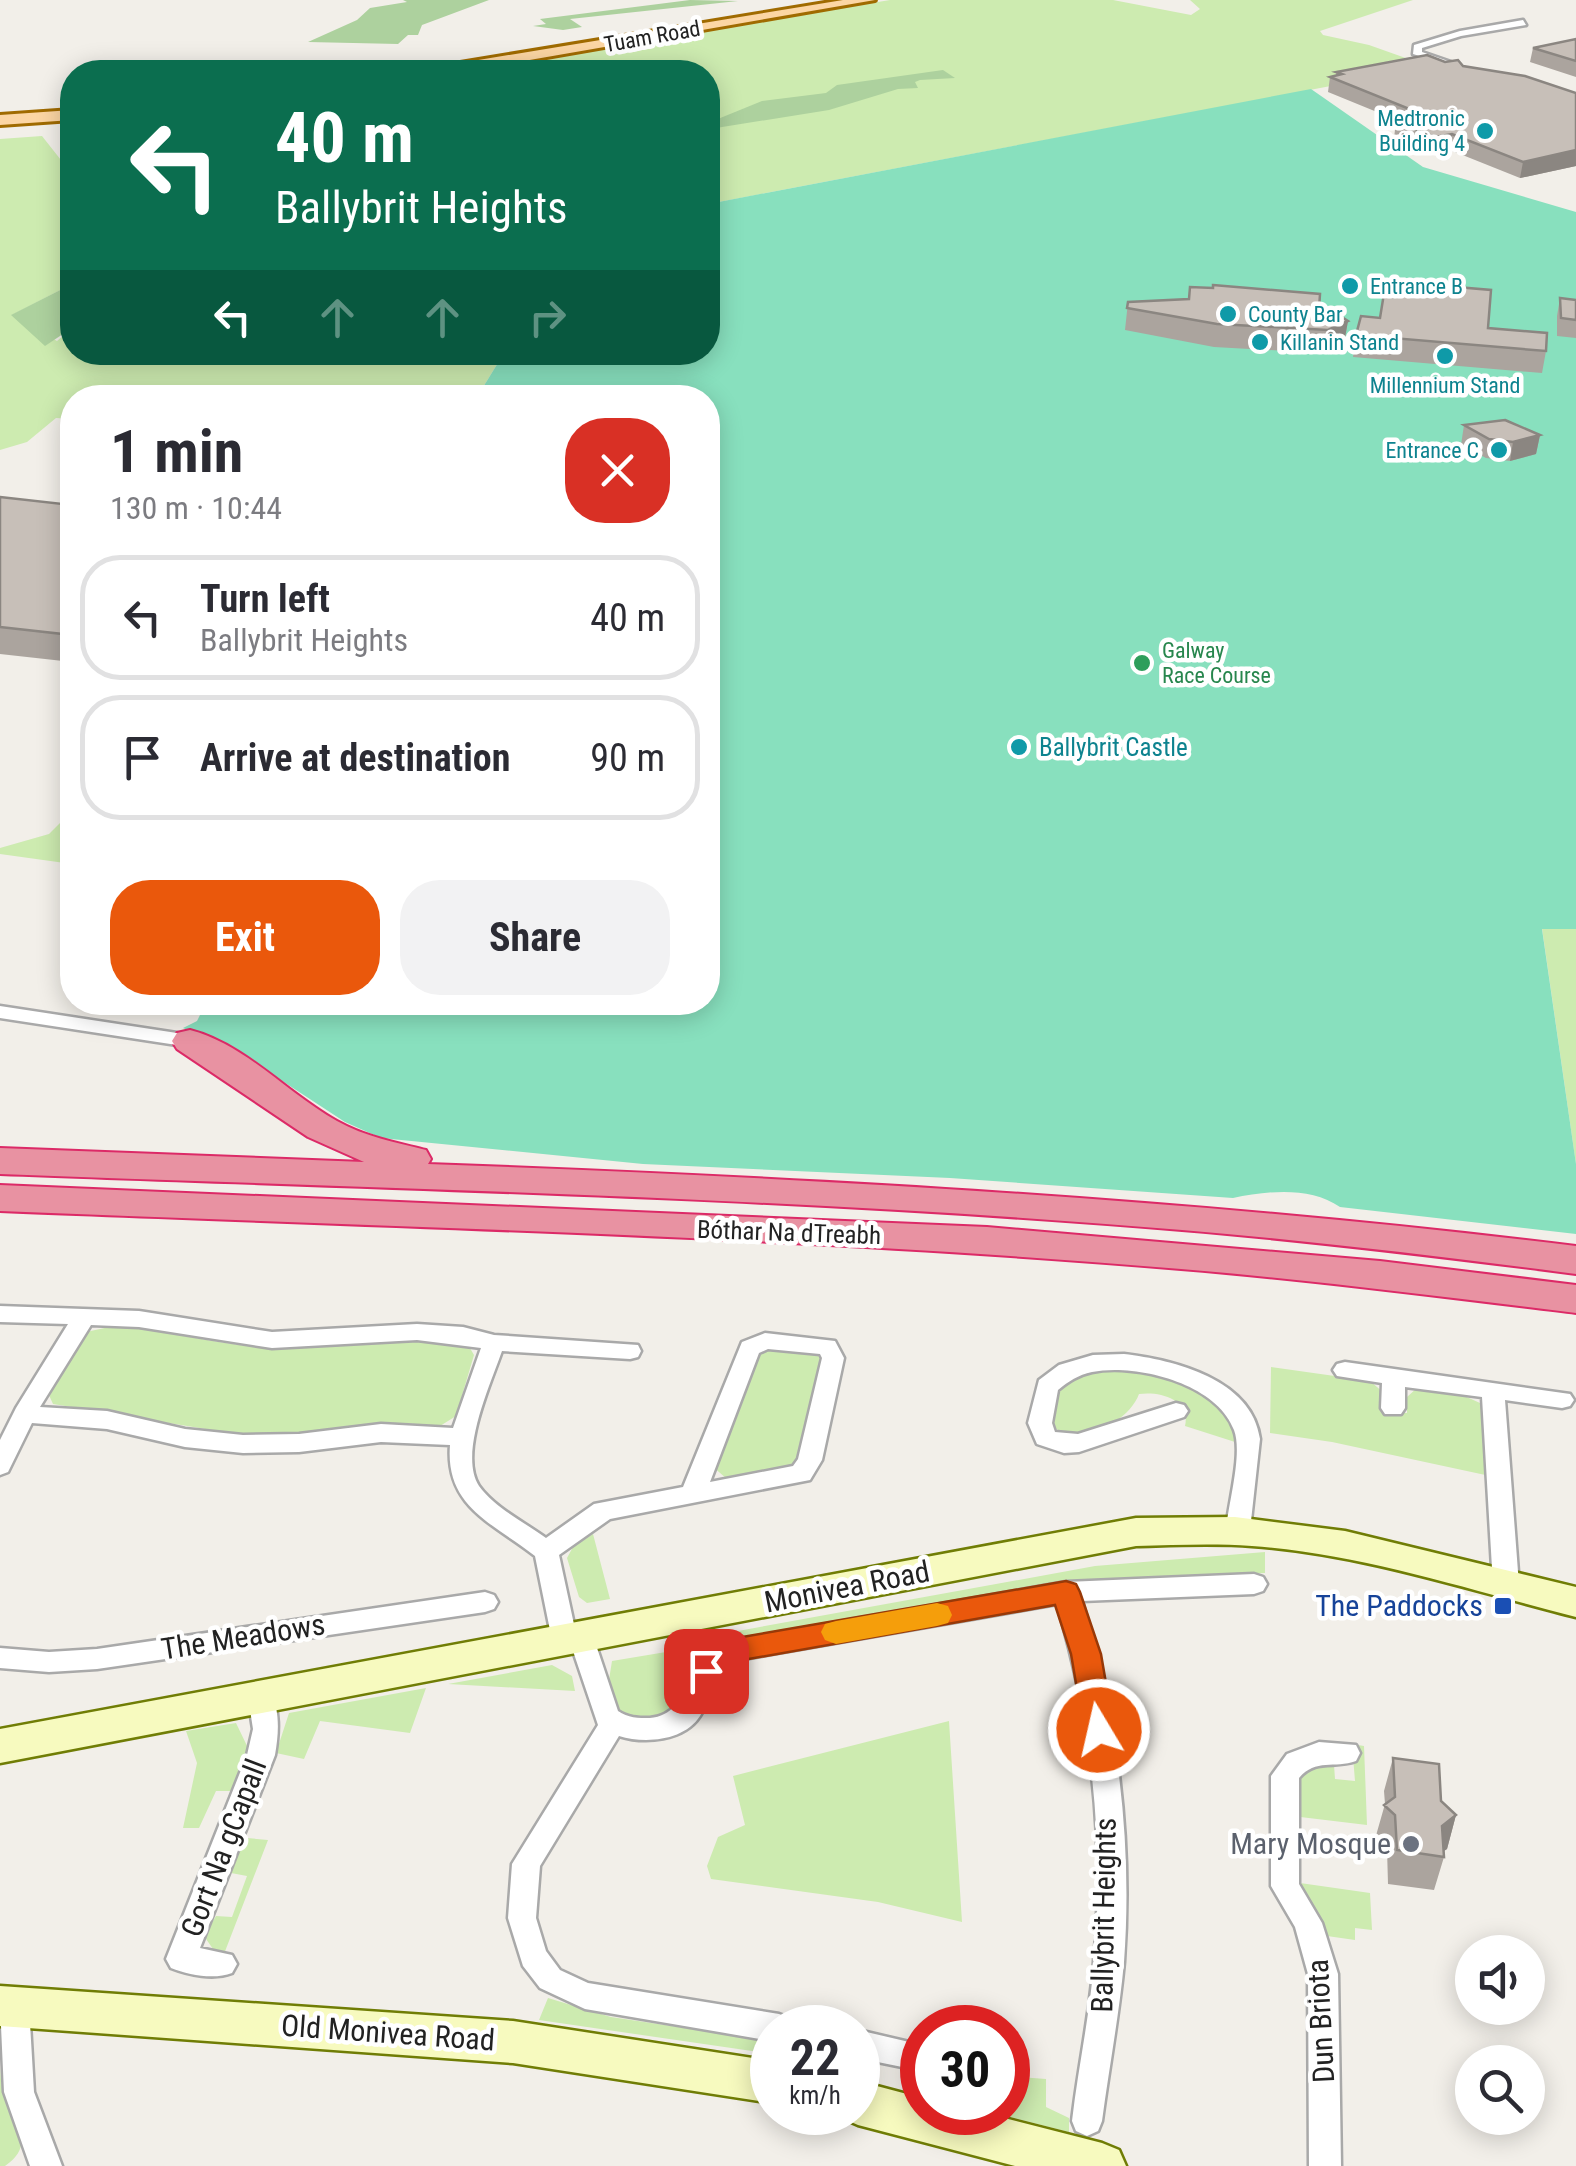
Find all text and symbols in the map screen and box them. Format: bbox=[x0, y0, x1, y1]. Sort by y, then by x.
street label: Tuam Road bbox=[602, 16, 702, 57]
text: 40 m bbox=[275, 97, 414, 179]
icon: left bbox=[110, 100, 240, 230]
place label: Medtronic Building 4 bbox=[1377, 106, 1465, 156]
marker: Medtronic Building 4 bbox=[1474, 120, 1496, 142]
text: Ballybrit Heights bbox=[275, 181, 567, 234]
place label: Entrance B bbox=[1370, 274, 1463, 299]
marker: Entrance B bbox=[1339, 275, 1361, 297]
icon: left bbox=[205, 290, 260, 345]
icon: ahead bbox=[310, 290, 365, 345]
icon: ahead bbox=[415, 290, 470, 345]
icon: right bbox=[520, 290, 575, 345]
place label: County Bar bbox=[1248, 302, 1343, 327]
marker: County Bar bbox=[1217, 303, 1239, 325]
place label: Killanin Stand bbox=[1280, 330, 1399, 355]
marker: Killanin Stand bbox=[1249, 331, 1271, 353]
marker: Millennium Stand bbox=[1434, 345, 1456, 367]
place label: Millennium Stand bbox=[1370, 373, 1520, 398]
text: 1 min bbox=[110, 416, 243, 487]
button: close bbox=[565, 418, 670, 523]
place label: Entrance C bbox=[1385, 438, 1479, 463]
marker: Entrance C bbox=[1488, 439, 1510, 461]
text: 130 m · 10:44 bbox=[110, 489, 282, 527]
text: Turn left bbox=[200, 577, 330, 621]
icon: left bbox=[115, 590, 170, 645]
text: 40 m bbox=[590, 596, 665, 640]
text: Ballybrit Heights bbox=[200, 621, 408, 659]
place label: Galway Race Course bbox=[1162, 638, 1271, 688]
marker: Galway Race Course bbox=[1131, 652, 1153, 674]
icon: arrive bbox=[115, 730, 170, 785]
place label: Ballybrit Castle bbox=[1039, 733, 1188, 762]
text: Arrive at destination bbox=[200, 736, 510, 780]
text: 90 m bbox=[590, 736, 665, 780]
marker: Ballybrit Castle bbox=[1008, 736, 1030, 758]
button: Exit bbox=[110, 880, 380, 995]
button: Share bbox=[400, 880, 670, 995]
street label: Bóthar Na dTreabh bbox=[696, 1215, 882, 1250]
street label: Monivea Road bbox=[761, 1553, 932, 1620]
place label: The Paddocks bbox=[1315, 1588, 1483, 1623]
marker: The Paddocks bbox=[1492, 1595, 1514, 1617]
street label: The Meadows bbox=[159, 1606, 327, 1667]
pin bbox=[664, 1629, 749, 1714]
icon: arrive bbox=[679, 1644, 734, 1699]
position arrow bbox=[1047, 1678, 1151, 1782]
street label: Gort Na gCapall bbox=[174, 1754, 273, 1942]
street label: Ballybrit Heights bbox=[1084, 1817, 1123, 2013]
place label: Mary Mosque bbox=[1230, 1826, 1391, 1861]
marker: Mary Mosque bbox=[1400, 1833, 1422, 1855]
map controls bbox=[1455, 1935, 1545, 2135]
button: sound bbox=[1455, 1935, 1545, 2025]
street label: Dun Briota bbox=[1300, 1958, 1341, 2084]
speed limit sign: 30 bbox=[900, 2005, 1030, 2135]
street label: Old Monivea Road bbox=[280, 2008, 496, 2057]
text: 22 bbox=[790, 2029, 840, 2087]
button: search bbox=[1455, 2045, 1545, 2135]
text: km/h bbox=[789, 2081, 841, 2110]

